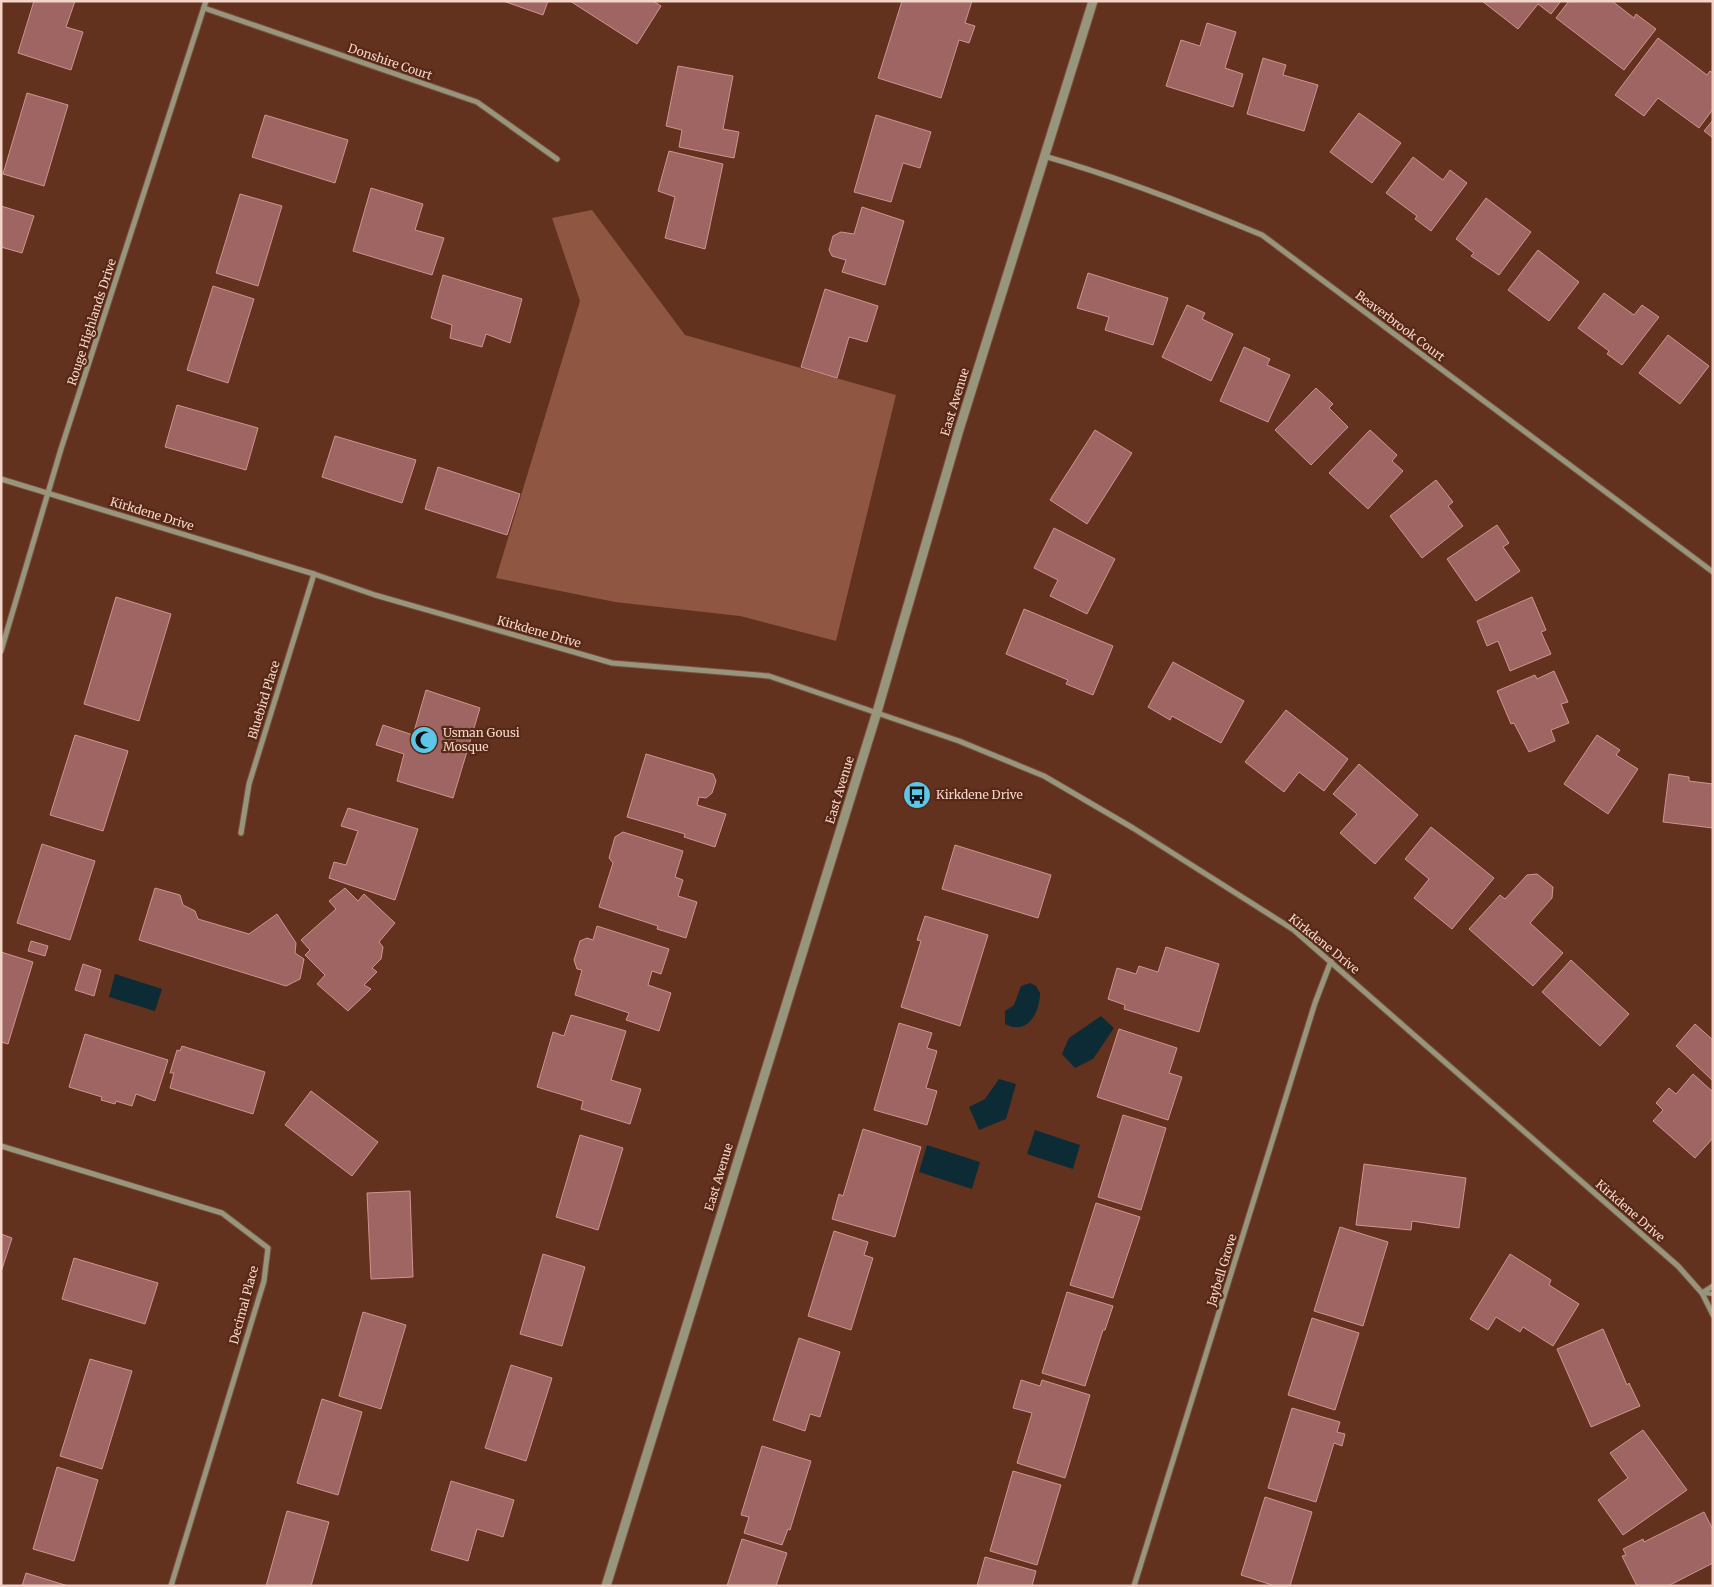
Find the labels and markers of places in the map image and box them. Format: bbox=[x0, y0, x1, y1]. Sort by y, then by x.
mosque icon: Usman Gousi Mosque bbox=[409, 725, 439, 755]
place label: Usman Gousi Mosque bbox=[443, 725, 520, 754]
bus stop icon: Kirkdene Drive bbox=[902, 780, 932, 810]
place label: Kirkdene Drive bbox=[936, 787, 1023, 802]

